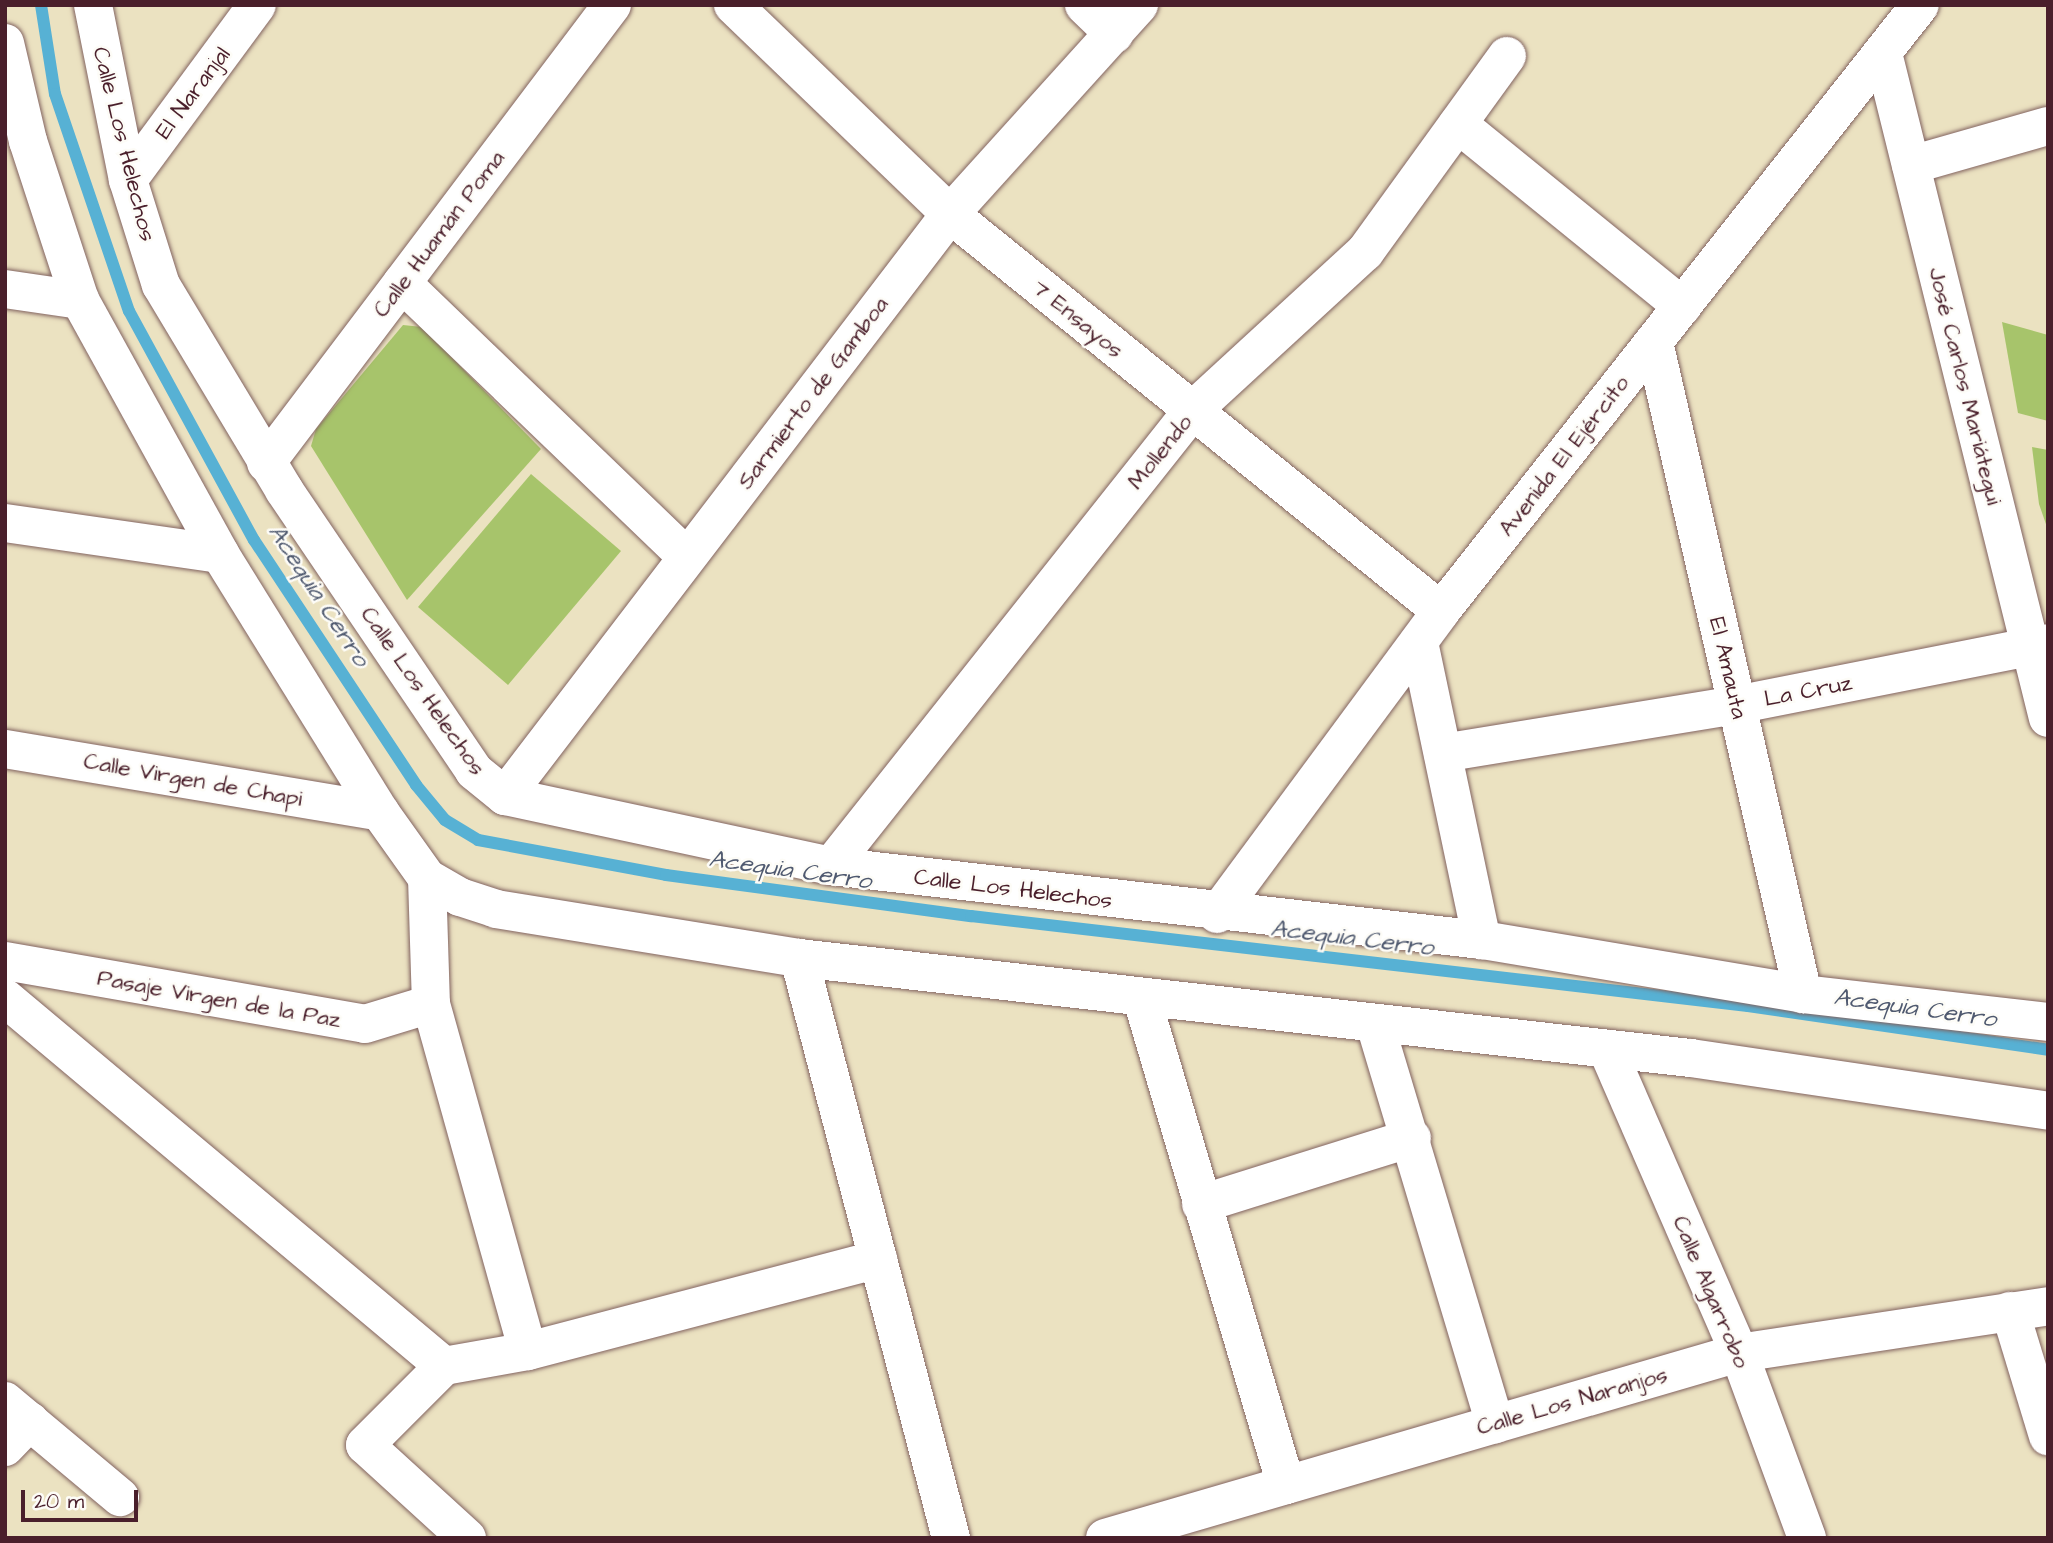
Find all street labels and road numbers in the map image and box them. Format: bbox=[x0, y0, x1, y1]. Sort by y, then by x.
street label: El Naranjal bbox=[150, 42, 236, 144]
street label: Calle Los Helechos bbox=[86, 44, 162, 244]
street label: Calle Huamán Poma bbox=[367, 145, 511, 323]
street label: José Carlos Mariátegui bbox=[1922, 264, 2008, 508]
street label: 7 Ensayos bbox=[1027, 274, 1129, 364]
street label: Sarmierto de Gamboa bbox=[732, 291, 894, 495]
street label: Avenida El Ejército bbox=[1493, 370, 1635, 542]
street label: Mollendo bbox=[1122, 409, 1198, 495]
street label: Calle Los Helechos bbox=[355, 601, 491, 781]
street label: El Amauta bbox=[1703, 614, 1753, 722]
street label: La Cruz bbox=[1762, 669, 1854, 713]
street label: Calle Virgen de Chapi bbox=[81, 747, 305, 813]
street label: Calle Los Helechos bbox=[912, 863, 1114, 915]
street label: Pasaje Virgen de la Paz bbox=[95, 964, 343, 1034]
street label: Calle Algarrobo bbox=[1666, 1212, 1756, 1372]
street label: Calle Los Naranjos bbox=[1473, 1361, 1671, 1441]

